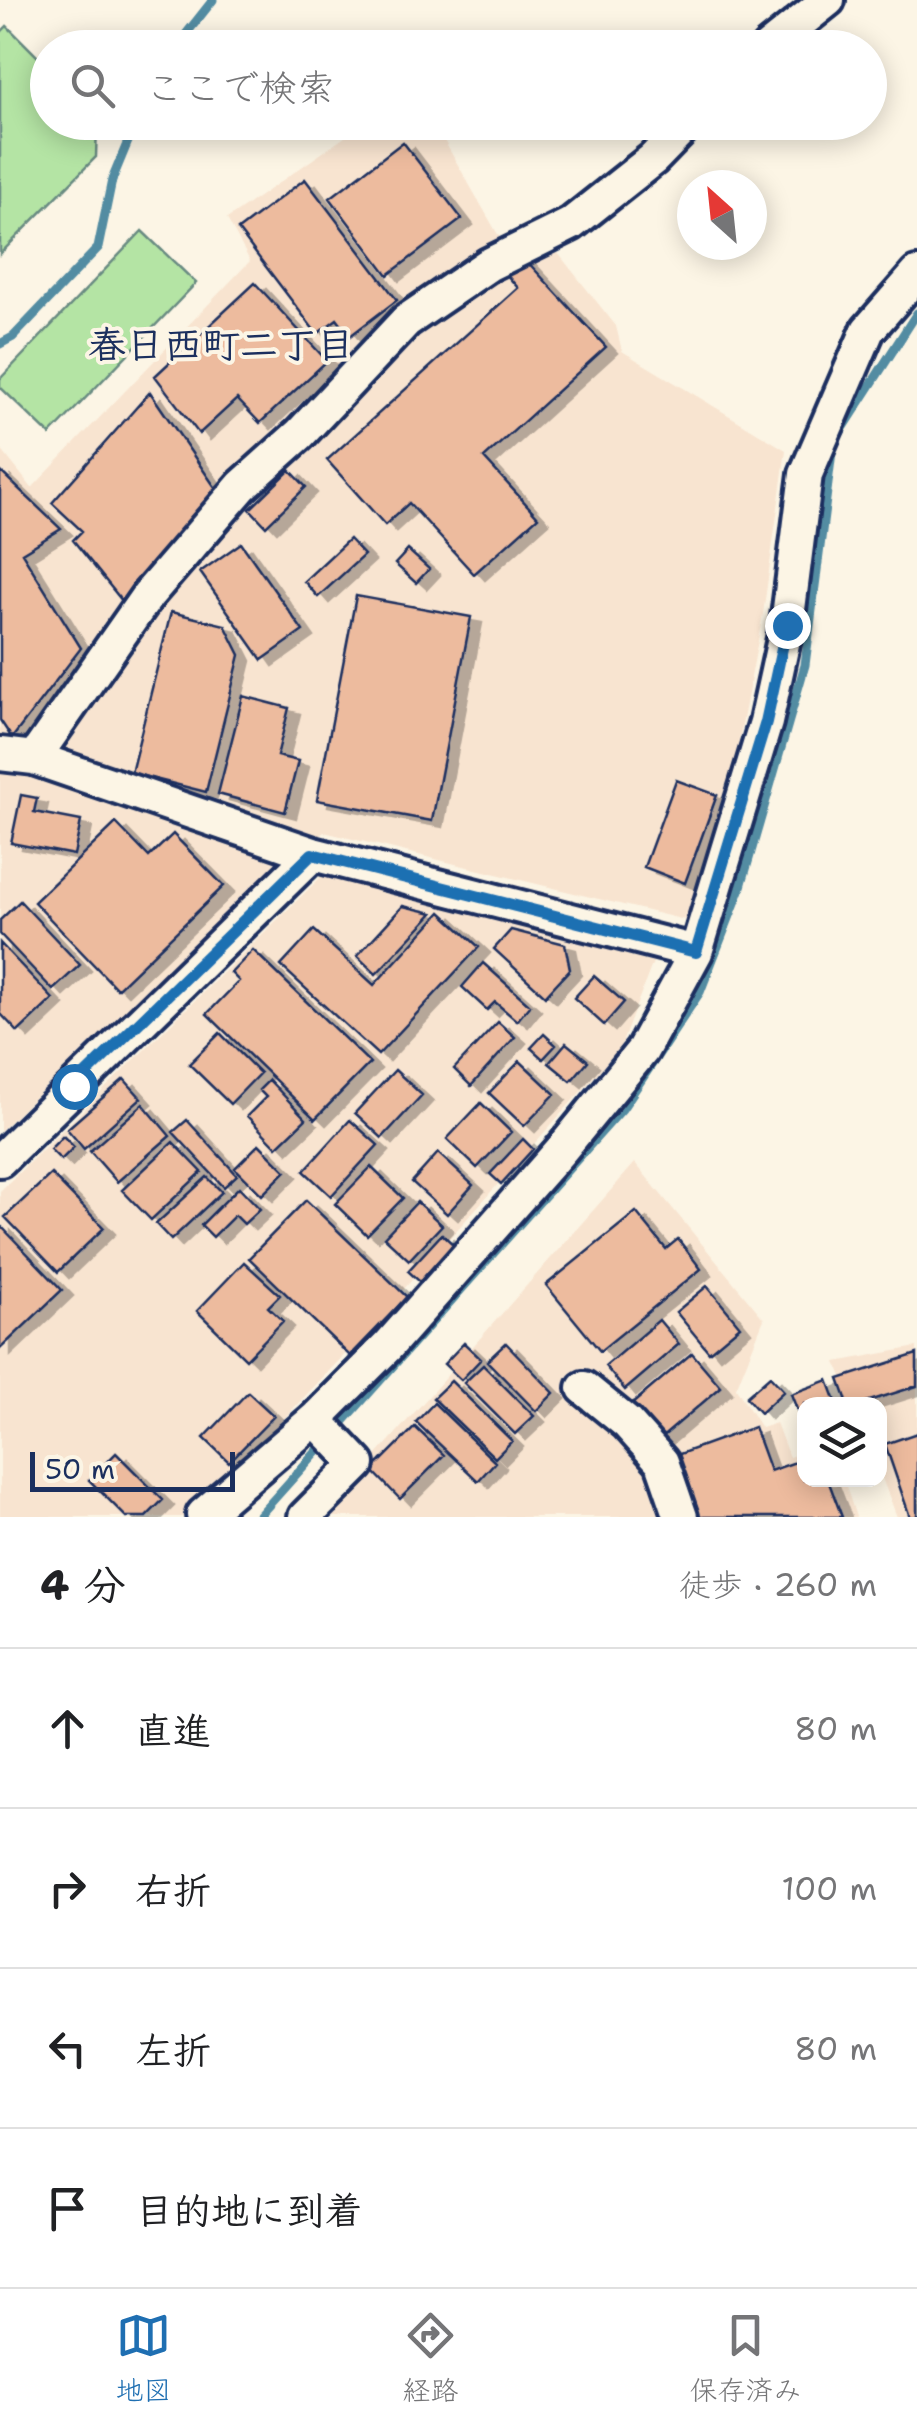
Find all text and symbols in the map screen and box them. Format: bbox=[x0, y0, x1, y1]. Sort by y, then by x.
search box bbox=[30, 30, 887, 140]
icon: search bbox=[65, 58, 120, 113]
text: ここで検索 bbox=[145, 62, 335, 113]
north arrow bbox=[677, 170, 767, 260]
district label: 春日西町二丁目 bbox=[88, 319, 354, 370]
route end bbox=[765, 603, 811, 649]
route start bbox=[52, 1064, 98, 1110]
map controls bbox=[797, 1397, 887, 1487]
button: layers bbox=[797, 1397, 887, 1487]
scale bar bbox=[30, 1447, 235, 1492]
text: 50 m bbox=[45, 1450, 115, 1488]
text: 4 分 bbox=[40, 1557, 126, 1613]
text: 徒歩 · 260 m bbox=[679, 1563, 877, 1606]
icon: ahead bbox=[40, 1701, 95, 1756]
text: 直進 bbox=[135, 1705, 211, 1756]
text: 80 m bbox=[794, 1707, 877, 1750]
icon: right bbox=[40, 1861, 95, 1916]
text: 右折 bbox=[135, 1865, 211, 1916]
text: 100 m bbox=[781, 1867, 877, 1910]
icon: left bbox=[40, 2021, 95, 2076]
text: 左折 bbox=[135, 2025, 211, 2076]
text: 80 m bbox=[794, 2027, 877, 2070]
icon: arrive bbox=[40, 2181, 95, 2236]
text: 目的地に到着 bbox=[135, 2185, 363, 2236]
tab: 地図 bbox=[115, 2308, 172, 2409]
tab: 経路 bbox=[402, 2308, 459, 2409]
tab: 保存済み bbox=[689, 2308, 802, 2409]

